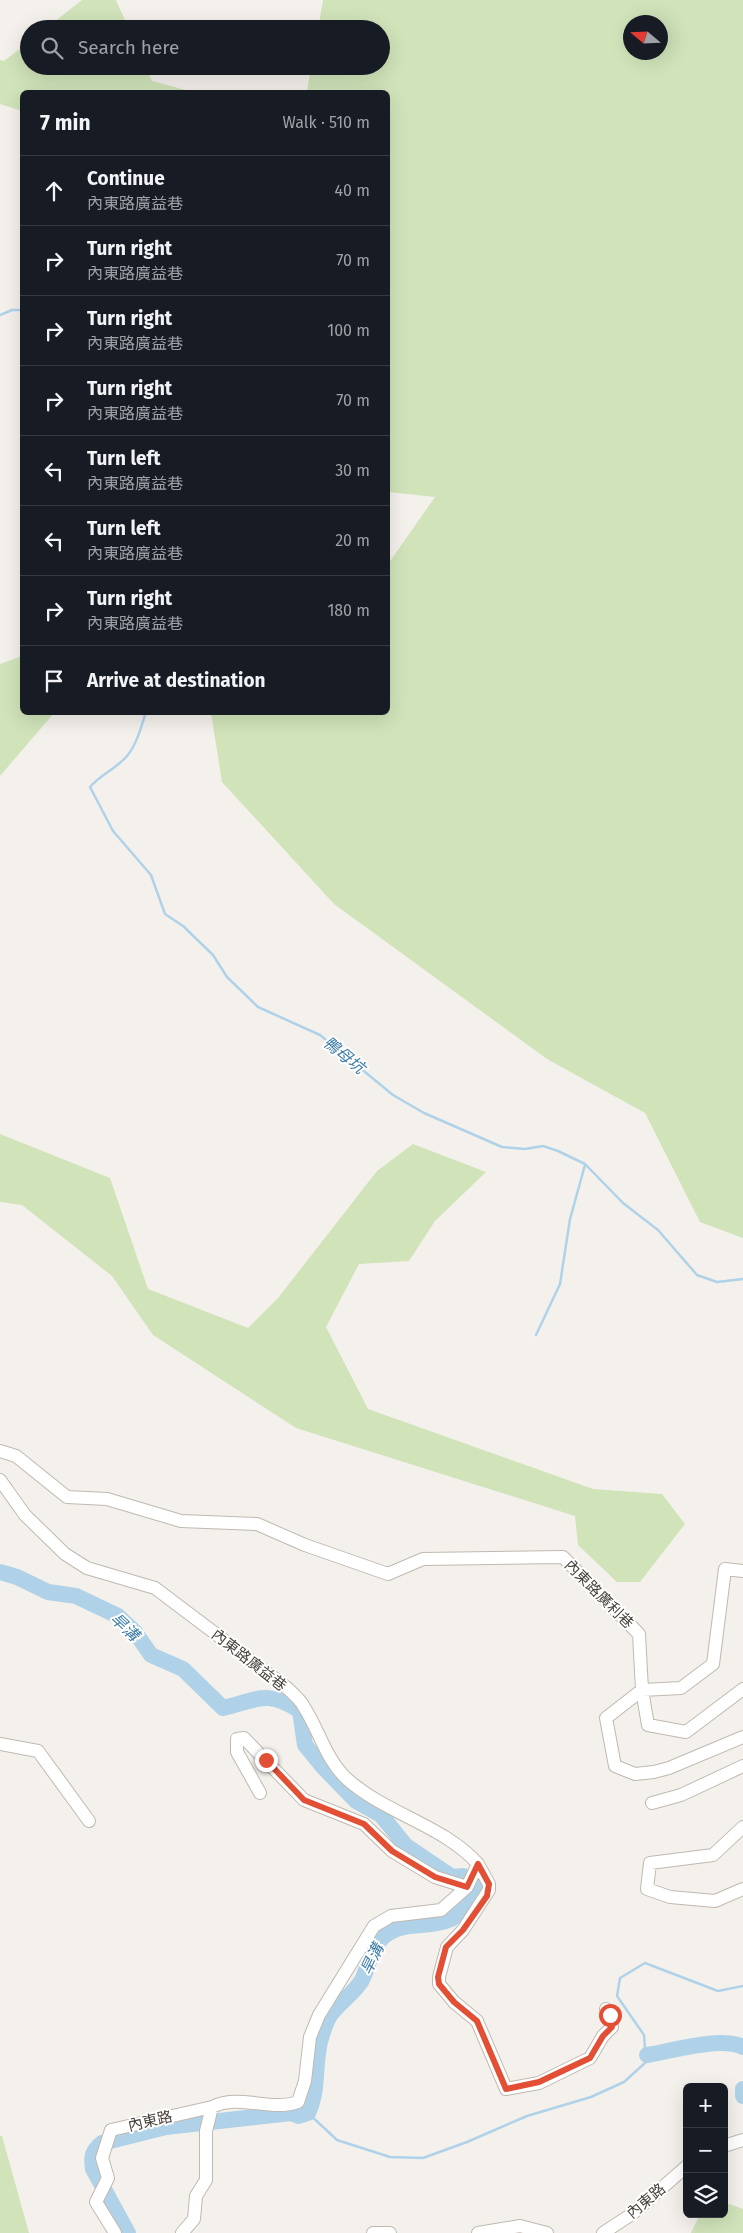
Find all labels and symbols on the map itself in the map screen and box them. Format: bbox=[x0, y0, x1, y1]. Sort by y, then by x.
north arrow bbox=[623, 15, 668, 60]
water label: 鴨母坑 bbox=[319, 1033, 370, 1079]
street label: 內東路廣利巷 bbox=[561, 1556, 637, 1632]
water label: 旱溝 bbox=[107, 1609, 145, 1646]
street label: 內東路廣益巷 bbox=[208, 1625, 290, 1695]
route end bbox=[255, 1749, 278, 1772]
water label: 旱溝 bbox=[356, 1939, 388, 1978]
route start bbox=[599, 2004, 622, 2027]
street label: 內東路 bbox=[126, 2107, 174, 2135]
street label: 內東路 bbox=[623, 2180, 669, 2222]

